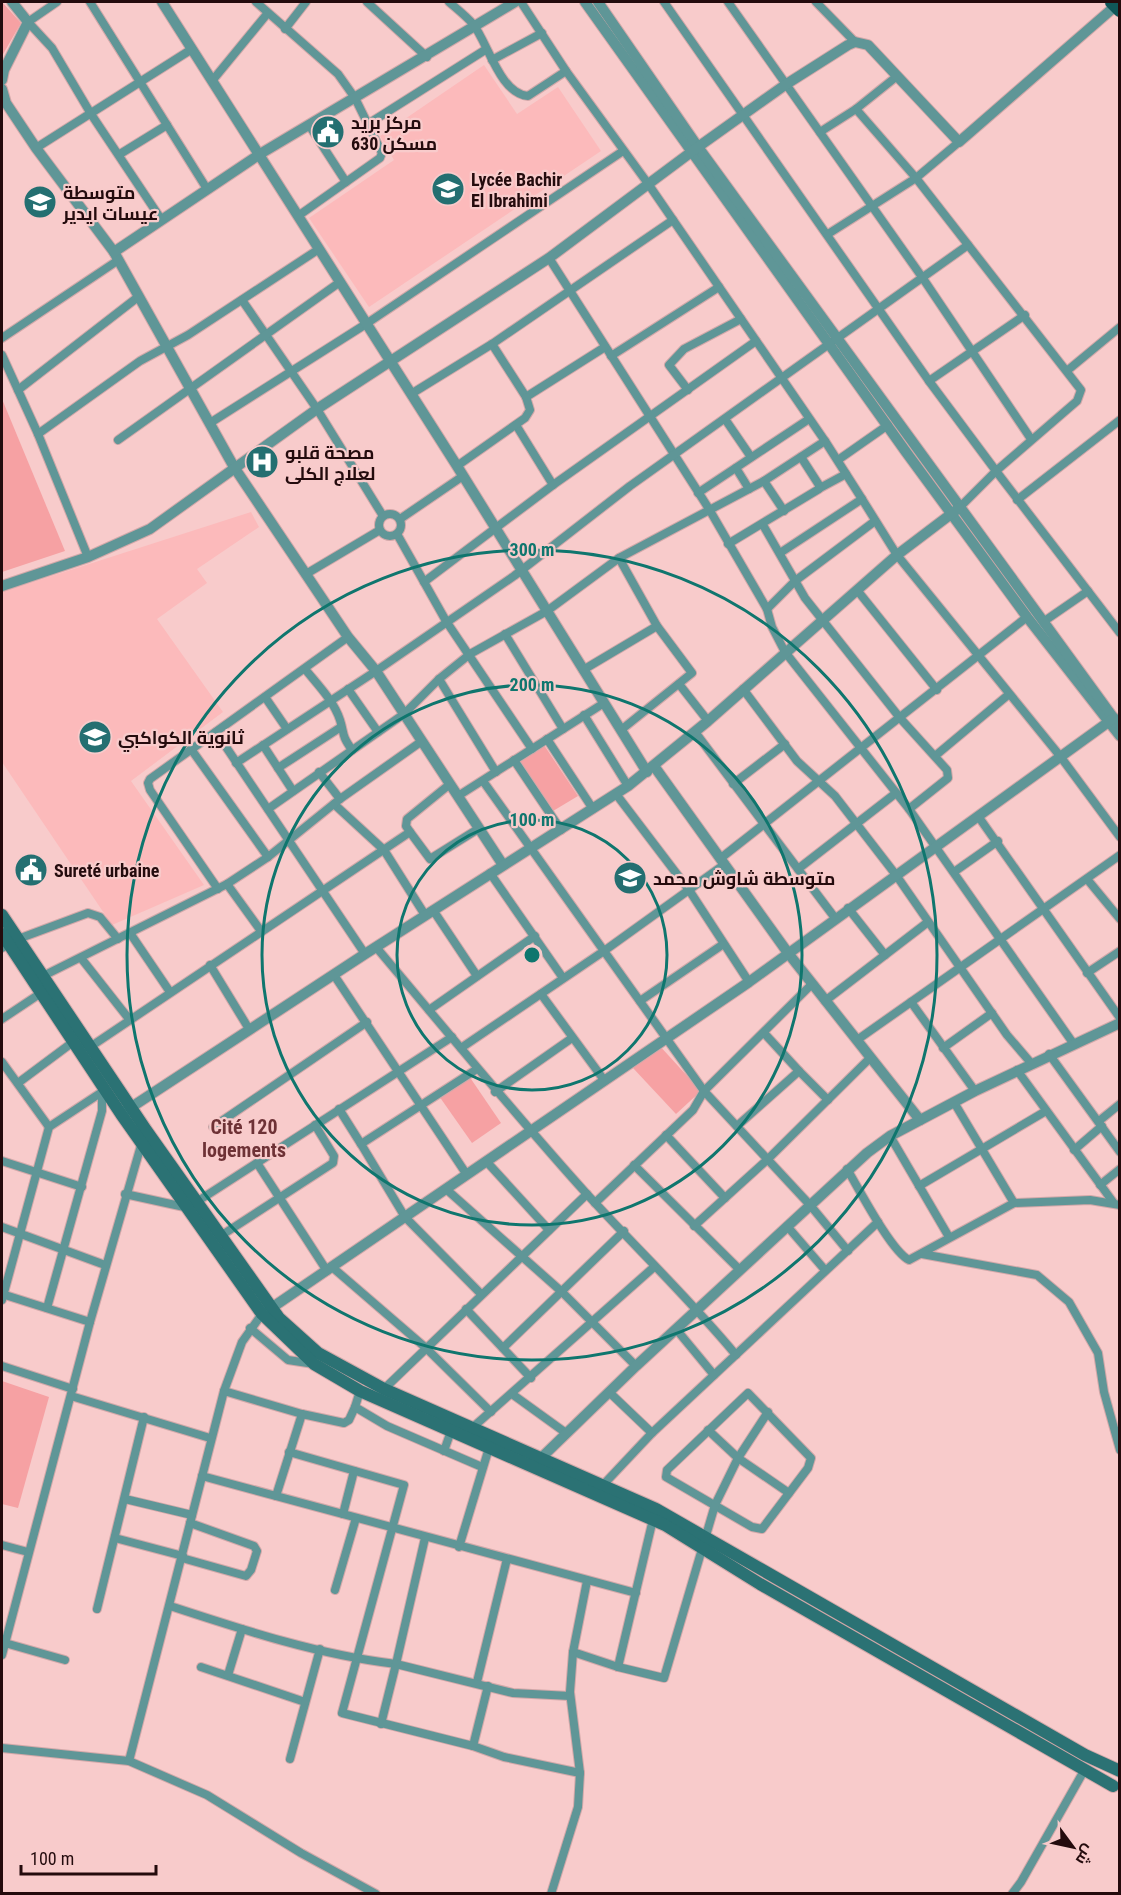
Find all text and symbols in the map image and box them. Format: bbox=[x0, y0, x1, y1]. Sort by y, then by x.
place label: مركز بريد 630 مسكن bbox=[351, 112, 437, 155]
public building icon: مركز بريد 630 مسكن bbox=[310, 114, 346, 150]
place label: Lycée Bachir El Ibrahimi bbox=[471, 169, 562, 211]
school or university icon: Lycée Bachir El Ibrahimi bbox=[430, 171, 466, 207]
place label: متوسطة عيسات ايدير bbox=[62, 182, 158, 225]
school or university icon: متوسطة عيسات ايدير bbox=[22, 184, 58, 220]
place label: مصحة قلبو لعلاج الكلى bbox=[285, 442, 375, 486]
hospital icon: مصحة قلبو لعلاج الكلى bbox=[244, 444, 280, 480]
text: 300 m bbox=[510, 539, 554, 560]
text: 200 m bbox=[510, 674, 554, 695]
school or university icon: ثانوية الكواكبي bbox=[77, 719, 113, 755]
place label: ثانوية الكواكبي bbox=[118, 727, 244, 753]
text: 100 m bbox=[510, 809, 554, 830]
public building icon: Sureté urbaine bbox=[13, 852, 49, 888]
place label: Sureté urbaine bbox=[54, 860, 160, 881]
school or university icon: متوسطة شاوش محمد bbox=[612, 860, 648, 896]
place label: متوسطة شاوش محمد bbox=[653, 868, 835, 890]
centre of rings bbox=[522, 945, 542, 965]
district label: Cité 120 logements bbox=[202, 1115, 286, 1162]
north arrow bbox=[1043, 1817, 1103, 1877]
scale bar bbox=[21, 1838, 156, 1876]
text: ش bbox=[1072, 1841, 1099, 1869]
text: 100 m bbox=[30, 1848, 74, 1869]

